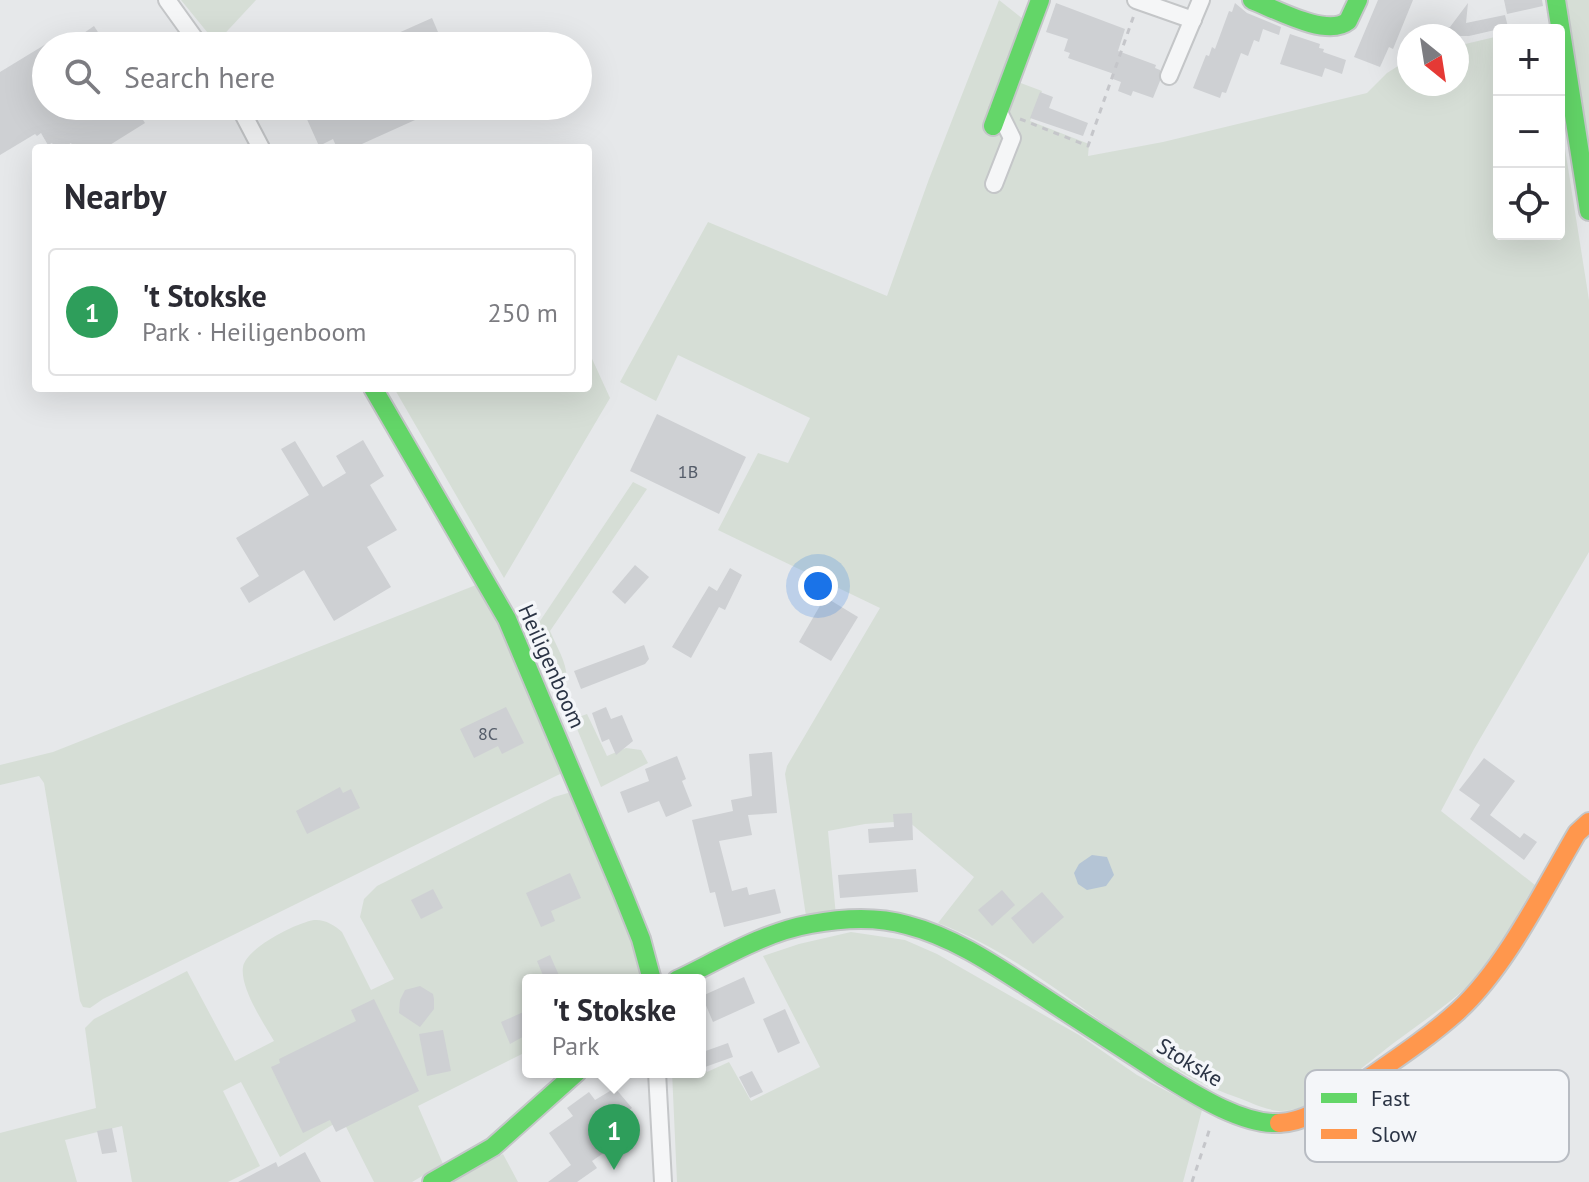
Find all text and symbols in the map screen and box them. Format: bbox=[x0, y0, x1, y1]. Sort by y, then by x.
north arrow bbox=[1397, 24, 1469, 96]
map controls bbox=[1493, 24, 1565, 240]
button: + bbox=[1493, 24, 1565, 96]
search box bbox=[32, 32, 592, 120]
icon: search bbox=[60, 54, 104, 98]
text: Search here bbox=[124, 57, 275, 96]
button: − bbox=[1493, 96, 1565, 168]
button: locate bbox=[1493, 168, 1565, 240]
text: Nearby bbox=[64, 174, 166, 218]
text: 't Stokske bbox=[142, 276, 267, 315]
text: 1 bbox=[85, 296, 99, 329]
text: 250 m bbox=[487, 296, 558, 329]
text: Park · Heiligenboom bbox=[142, 315, 366, 348]
house number: 1B bbox=[678, 460, 698, 483]
your location bbox=[798, 566, 838, 606]
street label: Heiligenboom bbox=[512, 600, 592, 732]
house number: 8C bbox=[478, 722, 498, 745]
popup bbox=[522, 974, 706, 1078]
text: 't Stokske bbox=[552, 990, 676, 1029]
text: Park bbox=[552, 1029, 599, 1062]
street label: Stokske bbox=[1152, 1031, 1228, 1093]
legend bbox=[1305, 1070, 1569, 1162]
text: Fast bbox=[1371, 1084, 1411, 1112]
pin: 1 bbox=[588, 1104, 640, 1170]
text: Slow bbox=[1371, 1120, 1417, 1148]

